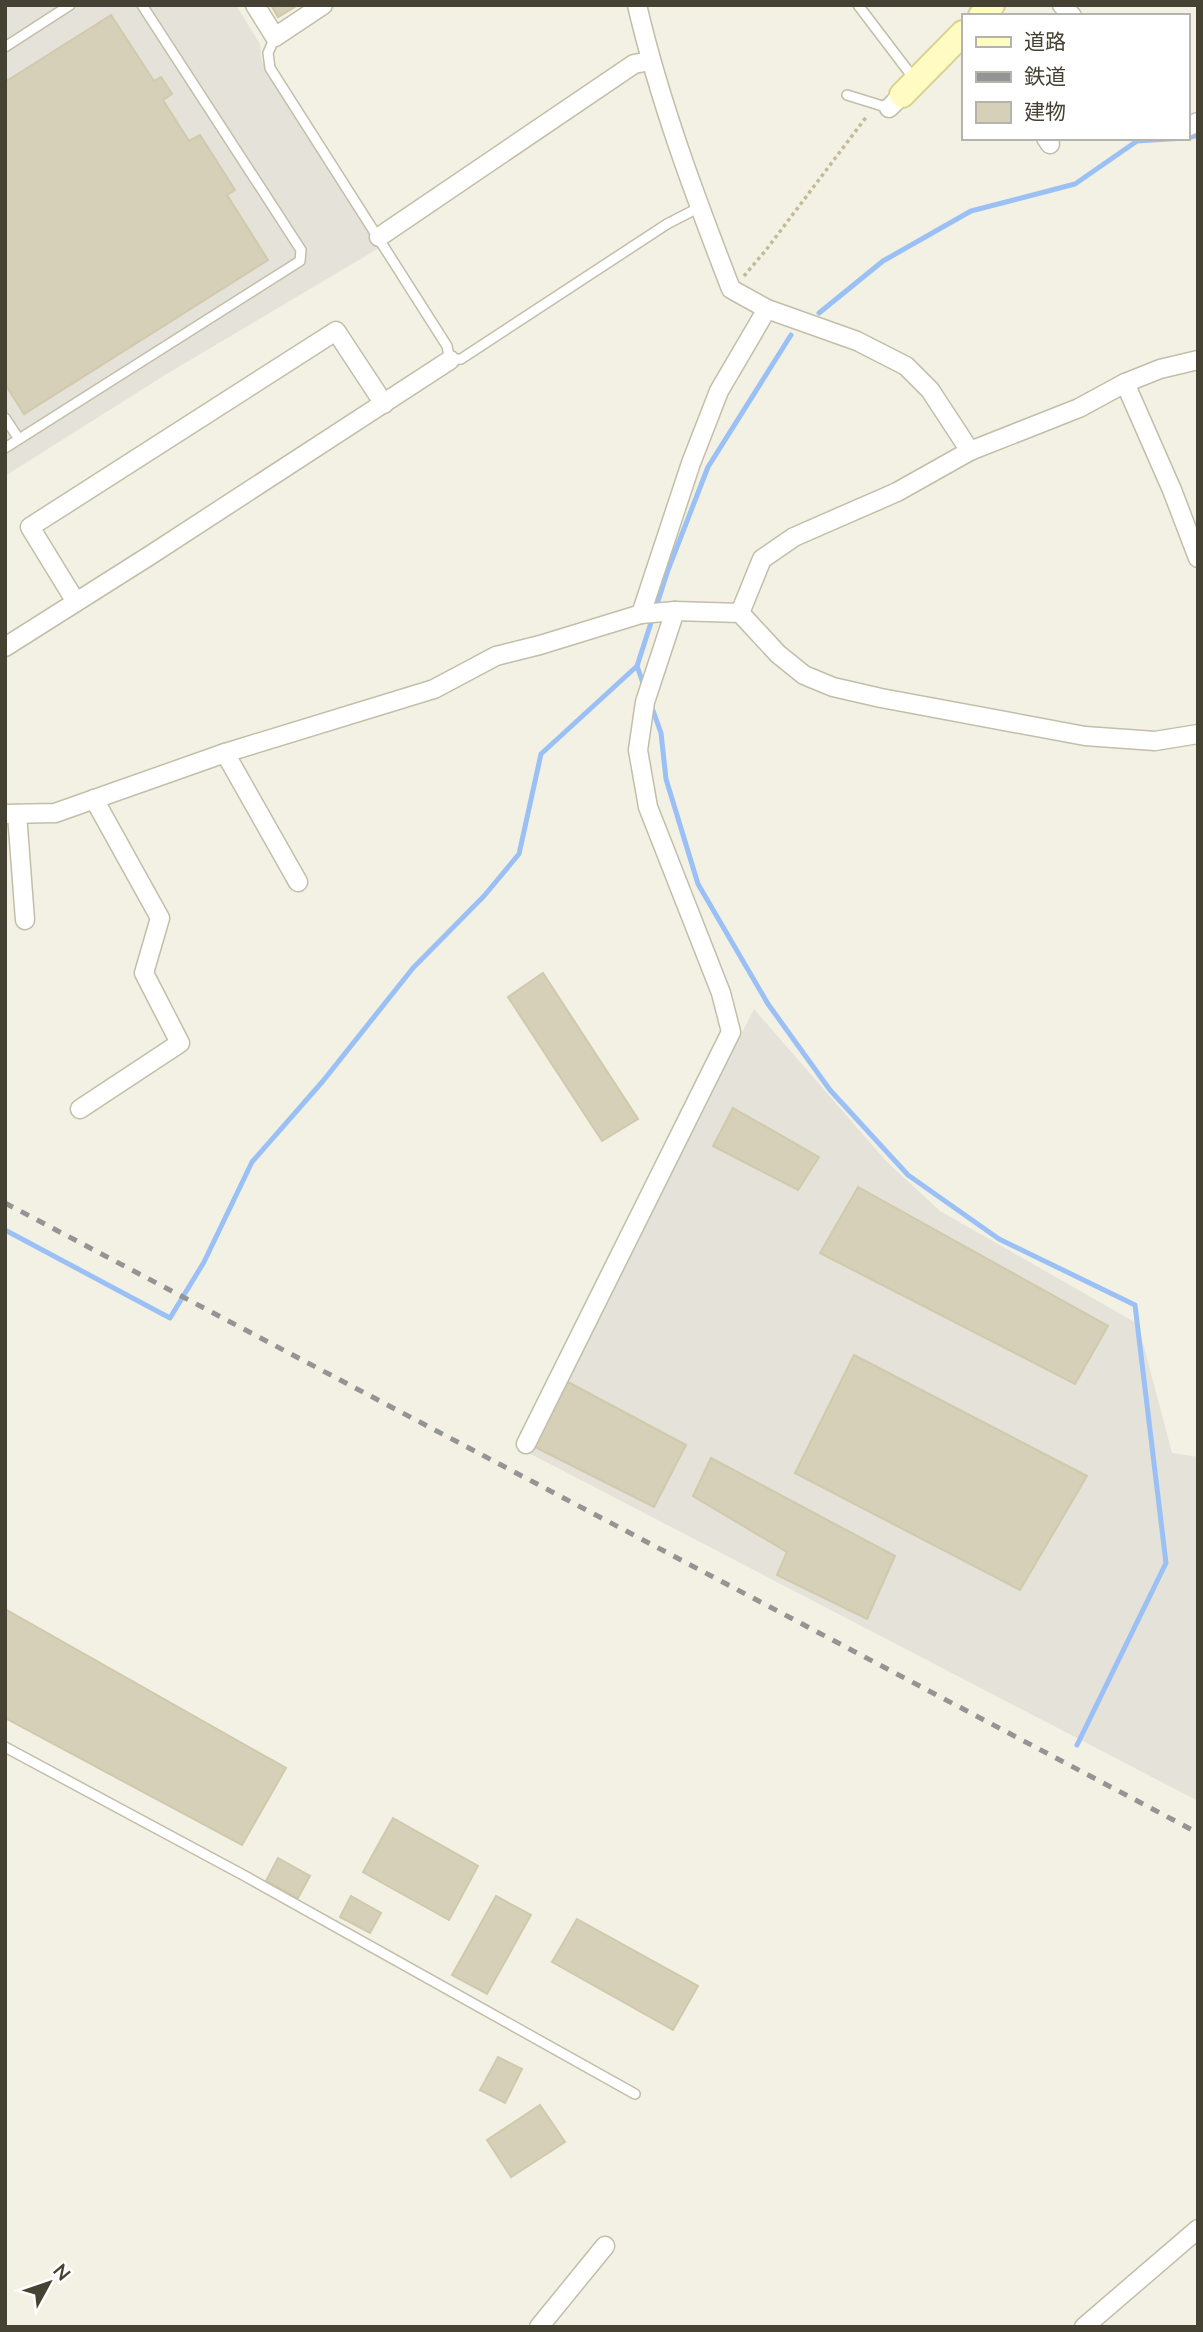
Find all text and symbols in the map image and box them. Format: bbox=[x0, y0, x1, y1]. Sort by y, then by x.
legend bbox=[962, 14, 1189, 140]
text: 道路 bbox=[1024, 28, 1066, 53]
text: 鉄道 bbox=[1024, 63, 1066, 88]
text: 建物 bbox=[1024, 98, 1066, 123]
north arrow bbox=[14, 2248, 84, 2318]
text: N bbox=[49, 2259, 76, 2285]

